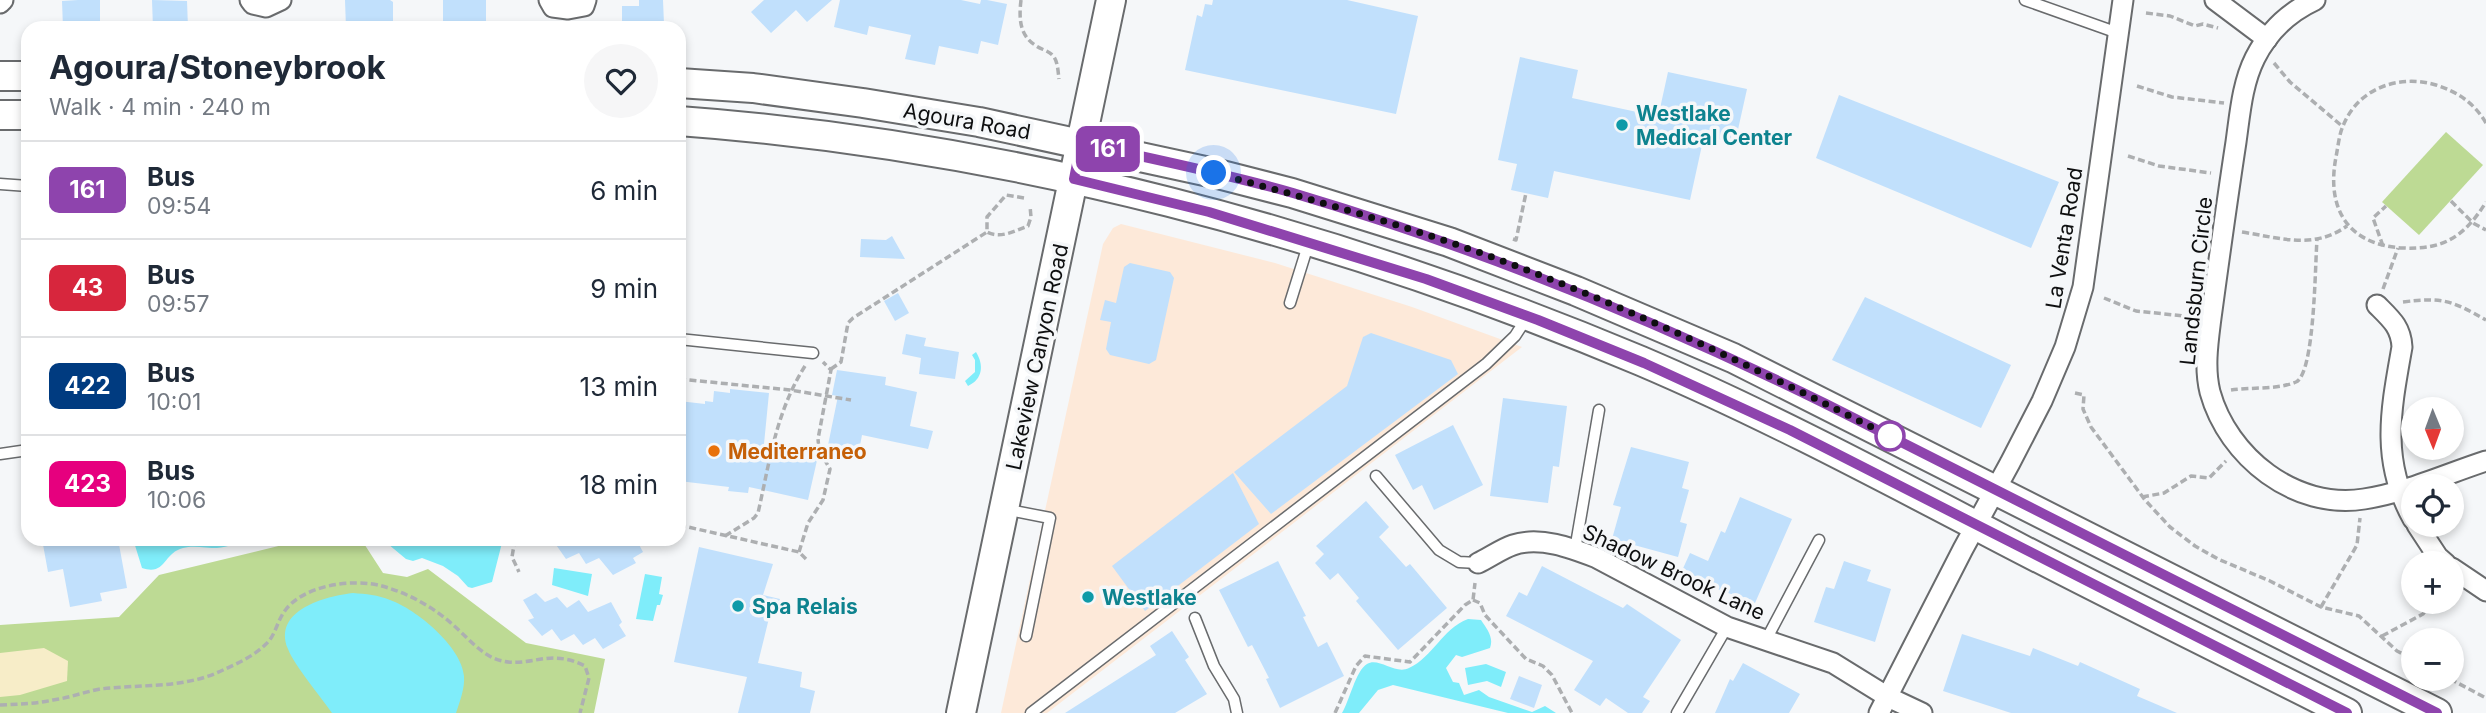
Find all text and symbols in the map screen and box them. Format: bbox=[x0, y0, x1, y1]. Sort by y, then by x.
button: heart bbox=[584, 44, 658, 118]
text: Agoura/Stoneybrook bbox=[49, 47, 386, 87]
text: Walk · 4 min · 240 m bbox=[49, 93, 271, 121]
street label: Agoura Road bbox=[901, 98, 1033, 144]
place label: Westlake Medical Center bbox=[1636, 101, 1793, 150]
marker: Westlake Medical Center bbox=[1614, 117, 1630, 133]
line badge: 161 bbox=[1068, 126, 1148, 172]
text: 161 bbox=[1090, 134, 1126, 163]
your location bbox=[1196, 155, 1231, 190]
text: Bus bbox=[147, 161, 195, 192]
street label: La Venta Road bbox=[2040, 165, 2088, 311]
text: 161 bbox=[69, 175, 106, 204]
text: 6 min bbox=[590, 175, 658, 206]
text: 09:54 bbox=[147, 192, 211, 220]
street label: Landsburn Circle bbox=[2175, 196, 2217, 366]
street label: Lakeview Canyon Road bbox=[1001, 242, 1073, 472]
text: Bus bbox=[147, 259, 195, 290]
text: 43 bbox=[72, 273, 103, 302]
text: 9 min bbox=[590, 273, 658, 304]
text: 09:57 bbox=[147, 290, 209, 318]
text: Bus bbox=[147, 357, 195, 388]
text: 422 bbox=[64, 371, 111, 400]
text: 13 min bbox=[580, 371, 658, 402]
text: 10:01 bbox=[147, 388, 201, 416]
north arrow bbox=[2401, 397, 2464, 460]
map controls bbox=[2401, 397, 2464, 691]
unlabelled marker bbox=[1875, 421, 1905, 451]
place label: Mediterraneo bbox=[728, 439, 867, 464]
marker: Mediterraneo bbox=[706, 443, 722, 459]
text: Bus bbox=[147, 455, 195, 486]
text: 423 bbox=[64, 469, 111, 498]
text: 18 min bbox=[580, 469, 658, 500]
button: locate bbox=[2401, 474, 2464, 537]
text: 10:06 bbox=[147, 486, 206, 514]
street label: Shadow Brook Lane bbox=[1579, 519, 1769, 625]
button: + bbox=[2401, 551, 2464, 614]
place label: Westlake bbox=[1102, 585, 1197, 610]
marker: Westlake bbox=[1080, 589, 1096, 605]
place label: Spa Relais bbox=[752, 594, 858, 619]
marker: Spa Relais bbox=[730, 598, 746, 614]
button: − bbox=[2401, 628, 2464, 691]

